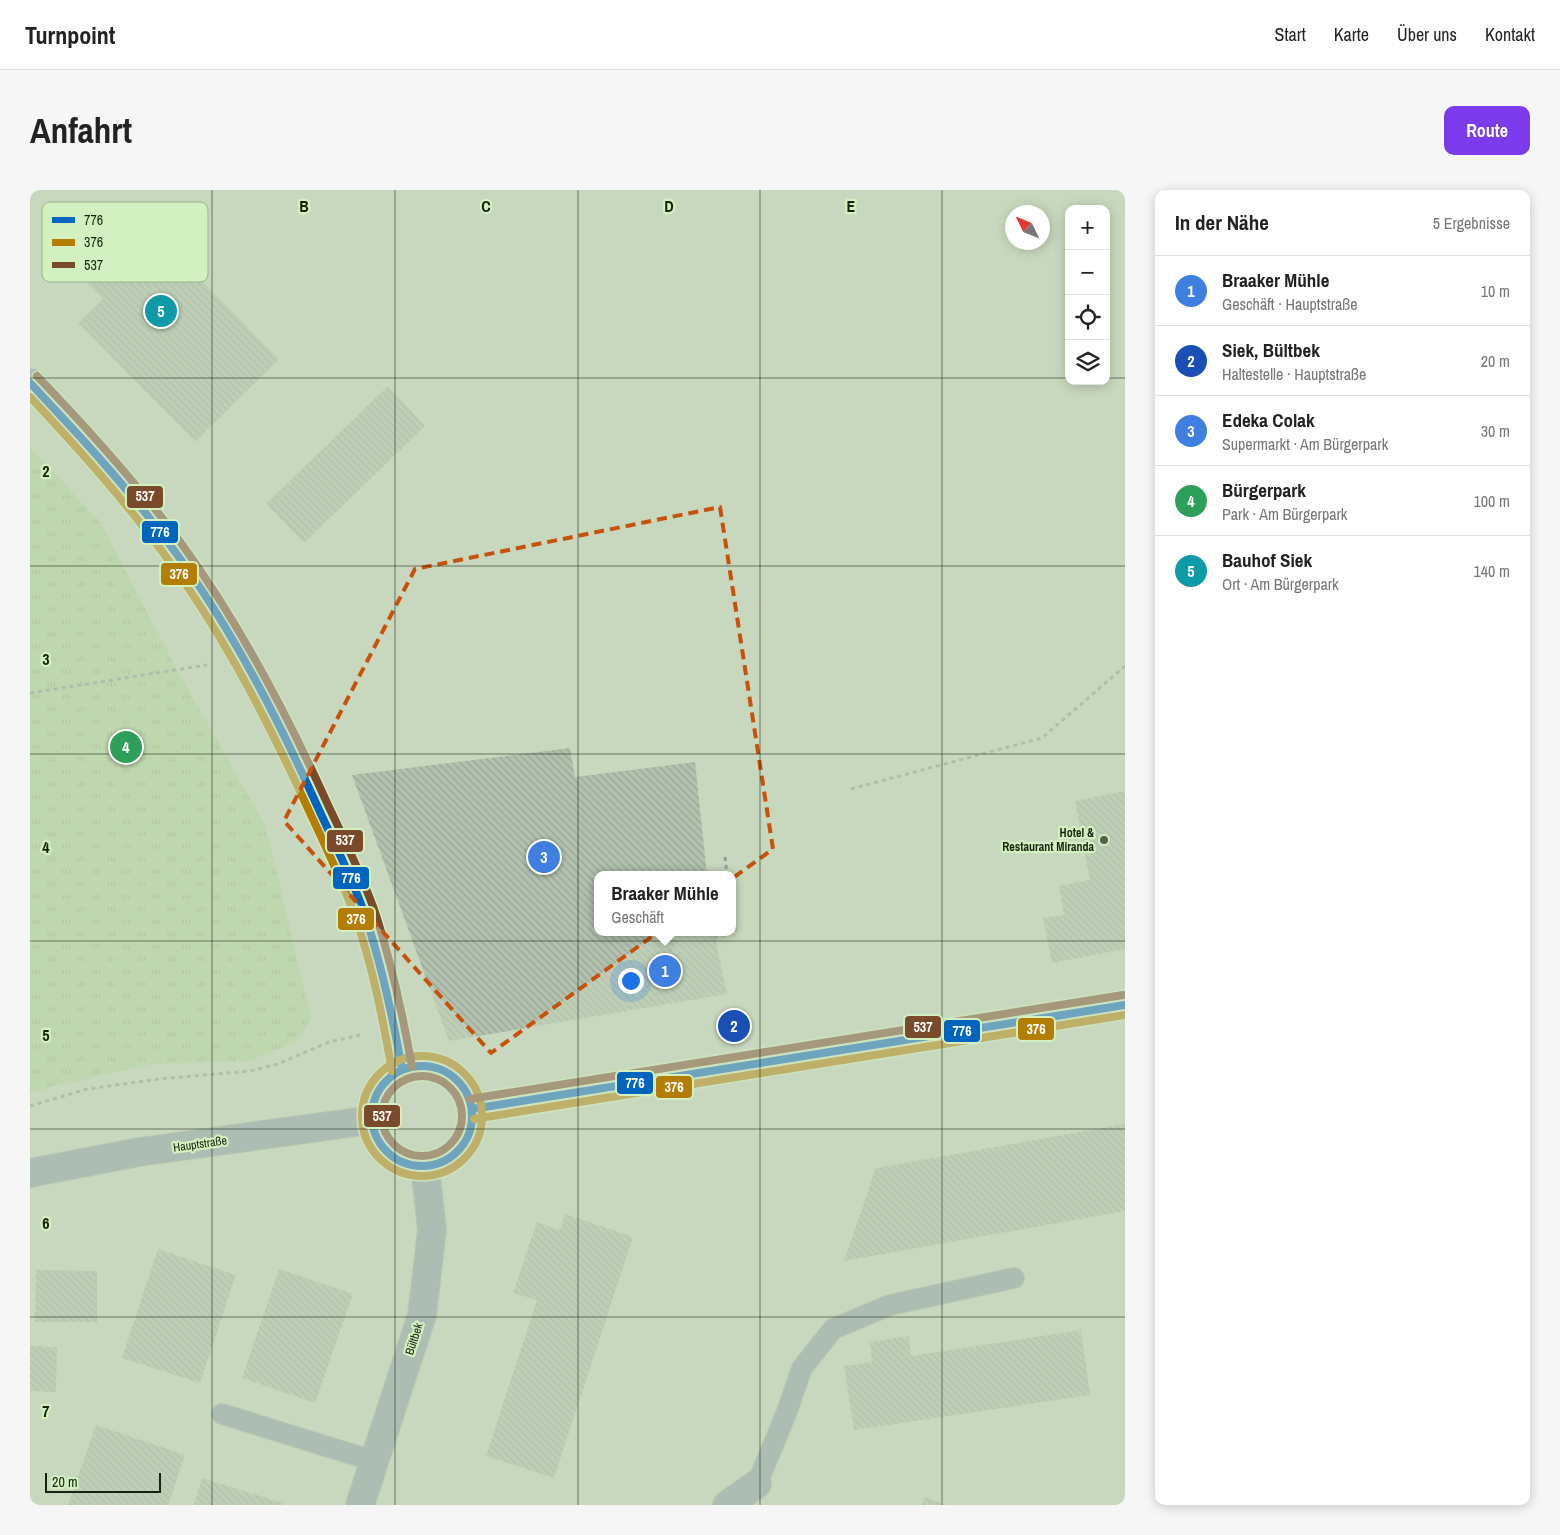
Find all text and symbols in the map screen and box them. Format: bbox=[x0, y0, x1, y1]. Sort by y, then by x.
text: Turnpoint bbox=[25, 19, 115, 51]
text: Start bbox=[1275, 22, 1306, 47]
text: Karte bbox=[1334, 22, 1369, 47]
text: Über uns bbox=[1397, 22, 1457, 47]
text: Kontakt bbox=[1485, 22, 1535, 47]
button: Route bbox=[1444, 106, 1530, 155]
text: Anfahrt bbox=[30, 107, 132, 154]
text: B bbox=[299, 195, 309, 217]
text: C bbox=[481, 195, 491, 217]
text: D bbox=[664, 195, 674, 217]
text: E bbox=[847, 195, 856, 217]
legend bbox=[42, 202, 208, 282]
north arrow bbox=[1005, 205, 1050, 250]
map controls bbox=[1065, 205, 1110, 385]
button: + bbox=[1065, 205, 1110, 250]
text: In der Nähe bbox=[1175, 208, 1269, 237]
text: 776 bbox=[84, 211, 103, 229]
text: 5 Ergebnisse bbox=[1433, 212, 1510, 234]
text: 376 bbox=[84, 233, 103, 251]
button: − bbox=[1065, 250, 1110, 295]
text: 537 bbox=[84, 256, 103, 274]
text: Braaker Mühle bbox=[1222, 267, 1329, 293]
text: 1 bbox=[1187, 280, 1195, 302]
text: 10 m bbox=[1481, 280, 1510, 302]
pin: 5 bbox=[145, 292, 177, 330]
text: Geschäft · Hauptstraße bbox=[1222, 293, 1358, 315]
button: locate bbox=[1065, 295, 1110, 340]
text: Siek, Bültbek bbox=[1222, 337, 1320, 363]
button: layers bbox=[1065, 340, 1110, 385]
text: 2 bbox=[1187, 350, 1195, 372]
text: 20 m bbox=[1481, 350, 1510, 372]
text: Haltestelle · Hauptstraße bbox=[1222, 363, 1366, 385]
text: Edeka Colak bbox=[1222, 407, 1315, 433]
text: 3 bbox=[1187, 420, 1195, 442]
text: 30 m bbox=[1481, 420, 1510, 442]
text: Supermarkt · Am Bürgerpark bbox=[1222, 433, 1388, 455]
text: 2 bbox=[42, 460, 50, 482]
text: Bürgerpark bbox=[1222, 477, 1306, 503]
line badge: 537 bbox=[126, 485, 164, 509]
text: 537 bbox=[135, 487, 155, 505]
text: 4 bbox=[1187, 490, 1195, 512]
text: 100 m bbox=[1474, 490, 1510, 512]
text: Park · Am Bürgerpark bbox=[1222, 503, 1347, 525]
line badge: 776 bbox=[141, 520, 179, 544]
text: 776 bbox=[150, 523, 170, 541]
text: Bauhof Siek bbox=[1222, 547, 1312, 573]
text: 5 bbox=[1187, 560, 1195, 582]
text: 140 m bbox=[1474, 560, 1510, 582]
line badge: 376 bbox=[160, 562, 198, 586]
text: 376 bbox=[169, 565, 189, 583]
text: Ort · Am Bürgerpark bbox=[1222, 573, 1339, 595]
text: 3 bbox=[42, 648, 50, 670]
pin: 4 bbox=[110, 728, 142, 766]
place label: Hotel & Restaurant Miranda bbox=[1002, 825, 1095, 855]
line badge: 537 bbox=[326, 829, 364, 853]
text: 537 bbox=[335, 831, 355, 849]
marker: Hotel & Restaurant Miranda bbox=[1098, 834, 1110, 846]
text: 4 bbox=[42, 836, 50, 858]
pin: 3 bbox=[528, 838, 560, 876]
line badge: 776 bbox=[332, 866, 370, 890]
text: 776 bbox=[341, 869, 361, 887]
popup bbox=[594, 871, 736, 936]
text: Braaker Mühle bbox=[611, 880, 719, 906]
text: Geschäft bbox=[611, 906, 664, 928]
line badge: 376 bbox=[337, 907, 375, 931]
text: 376 bbox=[346, 910, 366, 928]
pin: 1 bbox=[649, 952, 681, 990]
your location bbox=[618, 968, 644, 994]
pin: 2 bbox=[718, 1007, 750, 1045]
line badge: 537 bbox=[904, 1015, 942, 1039]
line badge: 376 bbox=[1017, 1017, 1055, 1041]
text: 537 bbox=[913, 1018, 933, 1036]
line badge: 776 bbox=[943, 1019, 981, 1043]
text: 376 bbox=[1026, 1020, 1046, 1038]
text: 776 bbox=[952, 1022, 972, 1040]
text: 5 bbox=[42, 1024, 50, 1046]
line badge: 776 bbox=[616, 1071, 654, 1095]
text: 776 bbox=[625, 1074, 645, 1092]
line badge: 376 bbox=[655, 1075, 693, 1099]
text: 376 bbox=[664, 1078, 684, 1096]
line badge: 537 bbox=[363, 1104, 401, 1128]
text: 537 bbox=[372, 1107, 392, 1125]
street label: Hauptstraße bbox=[172, 1132, 228, 1156]
text: 6 bbox=[42, 1212, 50, 1234]
street label: Bültbek bbox=[401, 1321, 427, 1357]
text: 7 bbox=[42, 1400, 50, 1422]
scale bar bbox=[45, 1470, 161, 1493]
text: 20 m bbox=[52, 1473, 78, 1491]

